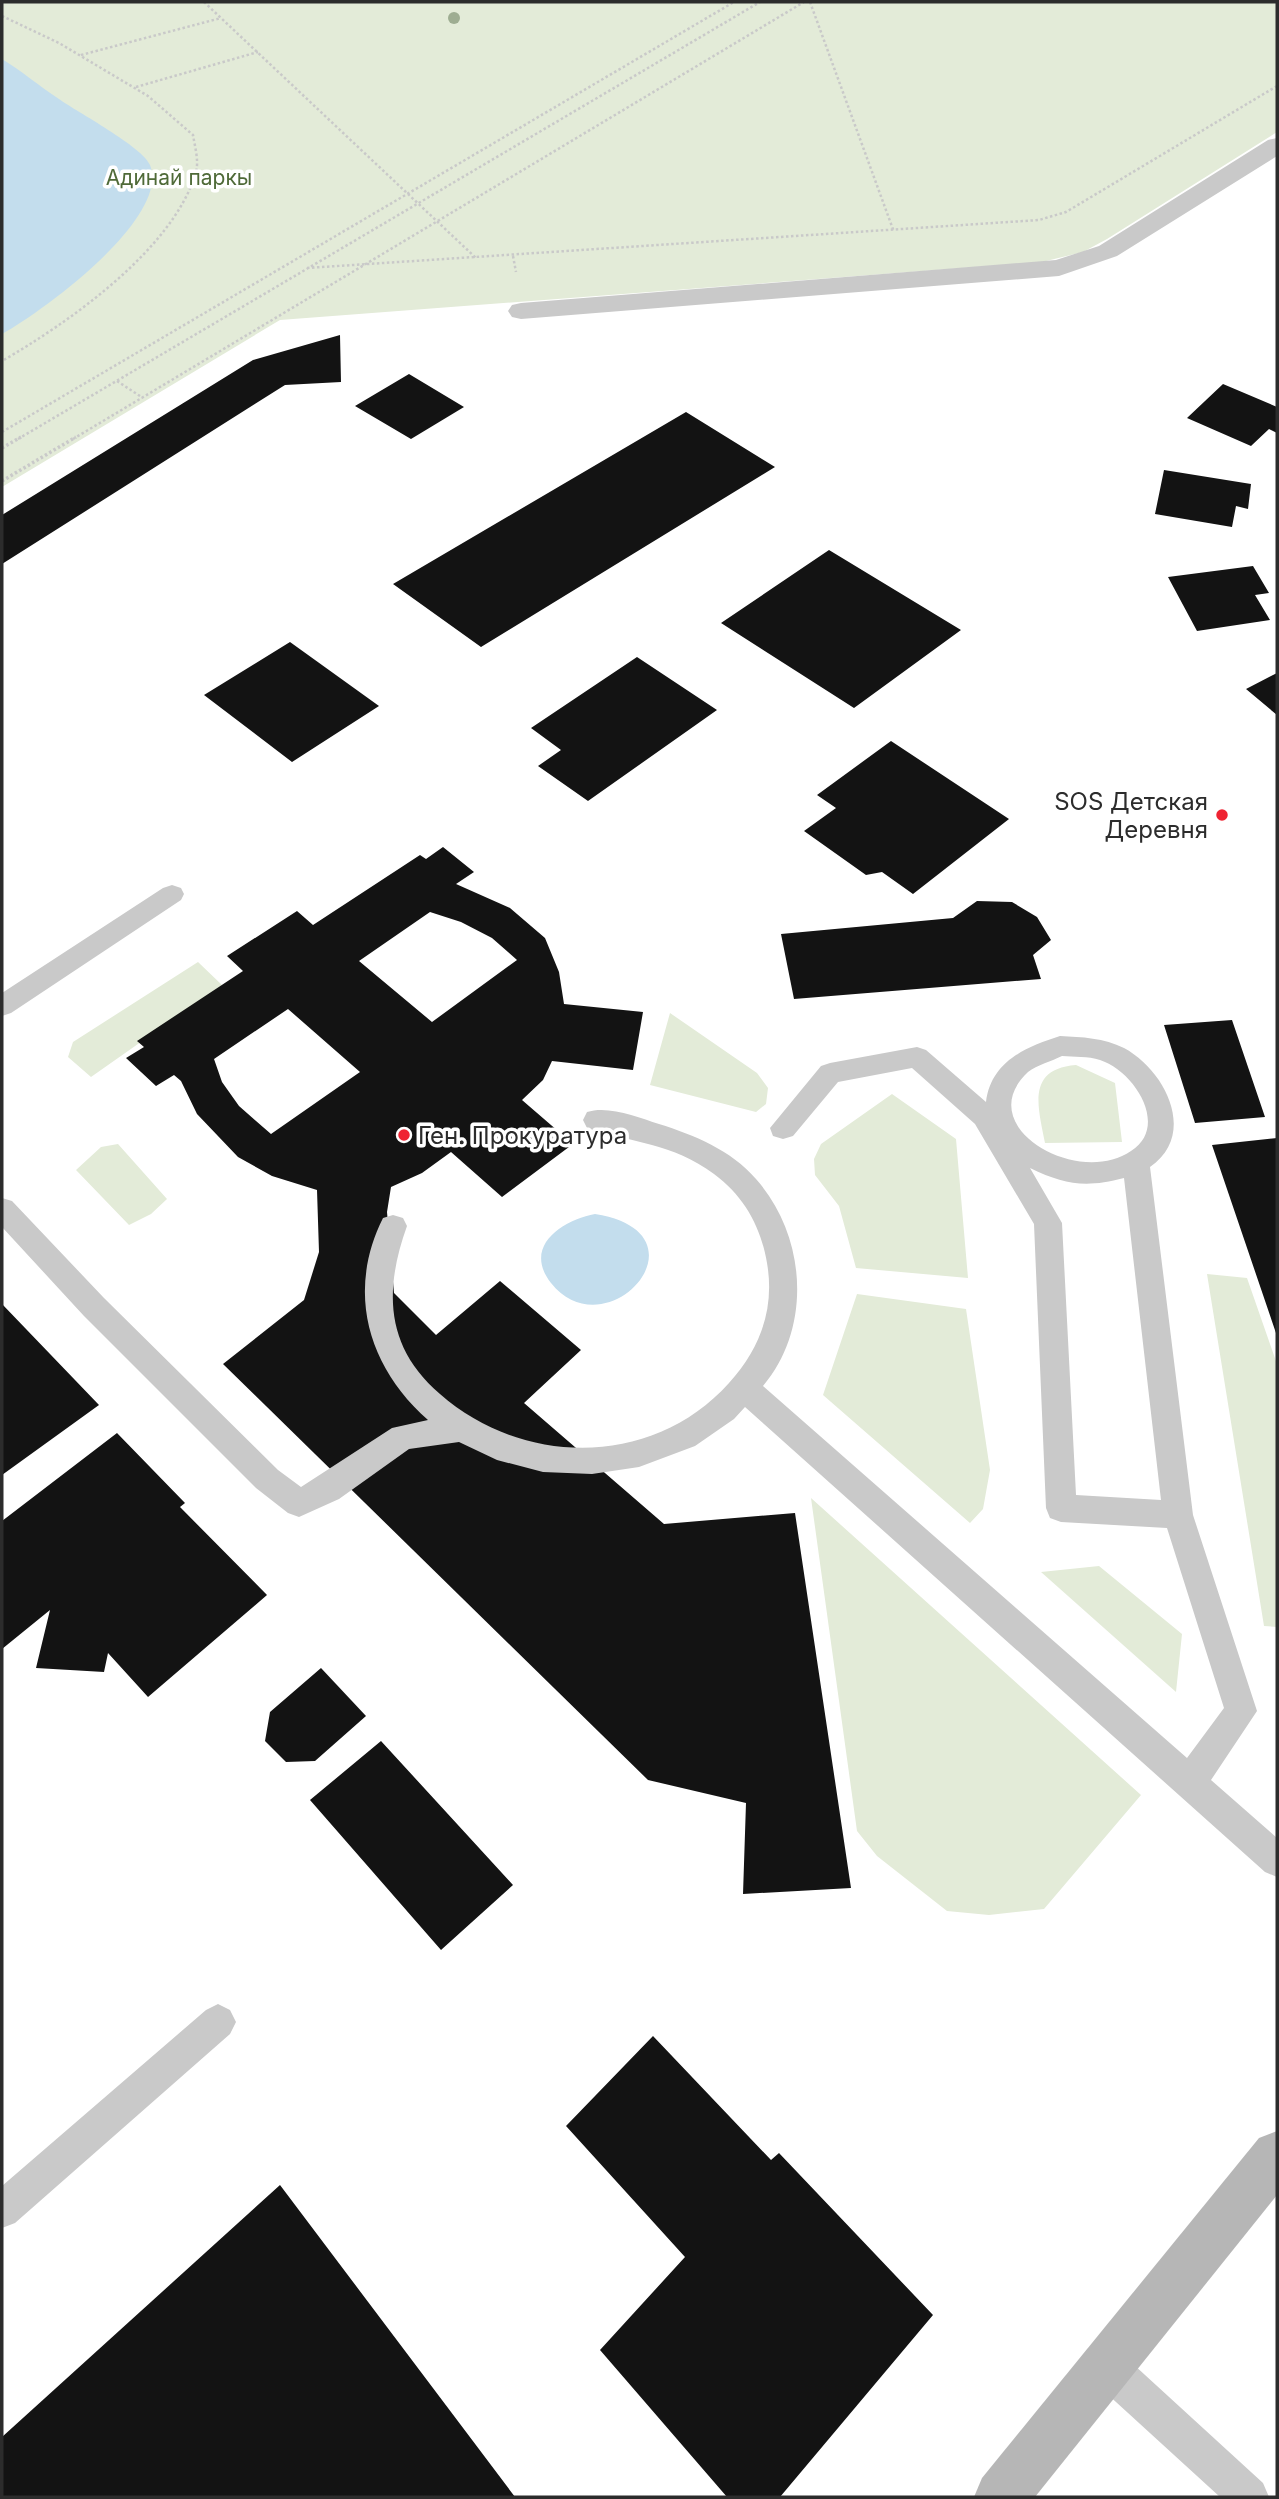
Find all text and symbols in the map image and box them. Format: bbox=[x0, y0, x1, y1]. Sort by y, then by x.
park label: Адинай паркы bbox=[106, 165, 252, 190]
place label: SOS Детская Деревня bbox=[1054, 787, 1208, 844]
marker: SOS Детская Деревня bbox=[1214, 807, 1230, 823]
place label: Ген. Прокуратура bbox=[418, 1121, 627, 1150]
marker: Ген. Прокуратура bbox=[396, 1127, 412, 1143]

